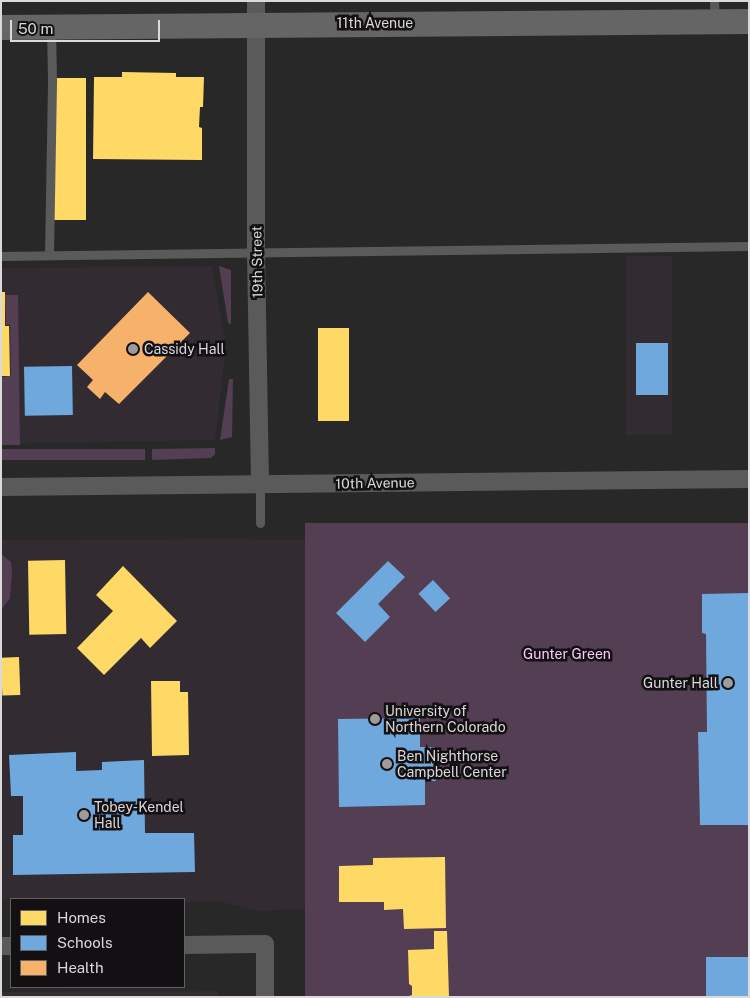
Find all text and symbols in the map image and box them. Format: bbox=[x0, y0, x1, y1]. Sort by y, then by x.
scale bar bbox=[12, 10, 162, 42]
street label: 11th Avenue bbox=[337, 15, 413, 31]
text: 50 m bbox=[18, 20, 53, 37]
street label: 19th Street bbox=[248, 226, 266, 298]
place label: Cassidy Hall bbox=[144, 341, 225, 357]
marker: Cassidy Hall bbox=[126, 342, 140, 356]
street label: 10th Avenue bbox=[335, 474, 415, 492]
park label: Gunter Green bbox=[523, 646, 611, 662]
place label: Gunter Hall bbox=[643, 675, 718, 691]
marker: Gunter Hall bbox=[722, 677, 734, 689]
place label: University of Northern Colorado bbox=[385, 703, 506, 736]
marker: University of Northern Colorado bbox=[369, 713, 381, 725]
place label: Ben Nighthorse Campbell Center bbox=[397, 748, 507, 780]
marker: Ben Nighthorse Campbell Center bbox=[381, 758, 393, 770]
place label: Tobey-Kendel Hall bbox=[94, 799, 184, 832]
marker: Tobey-Kendel Hall bbox=[78, 809, 90, 821]
legend bbox=[10, 898, 185, 988]
text: Homes bbox=[57, 909, 106, 926]
text: Schools bbox=[57, 934, 113, 951]
text: Health bbox=[57, 959, 104, 976]

